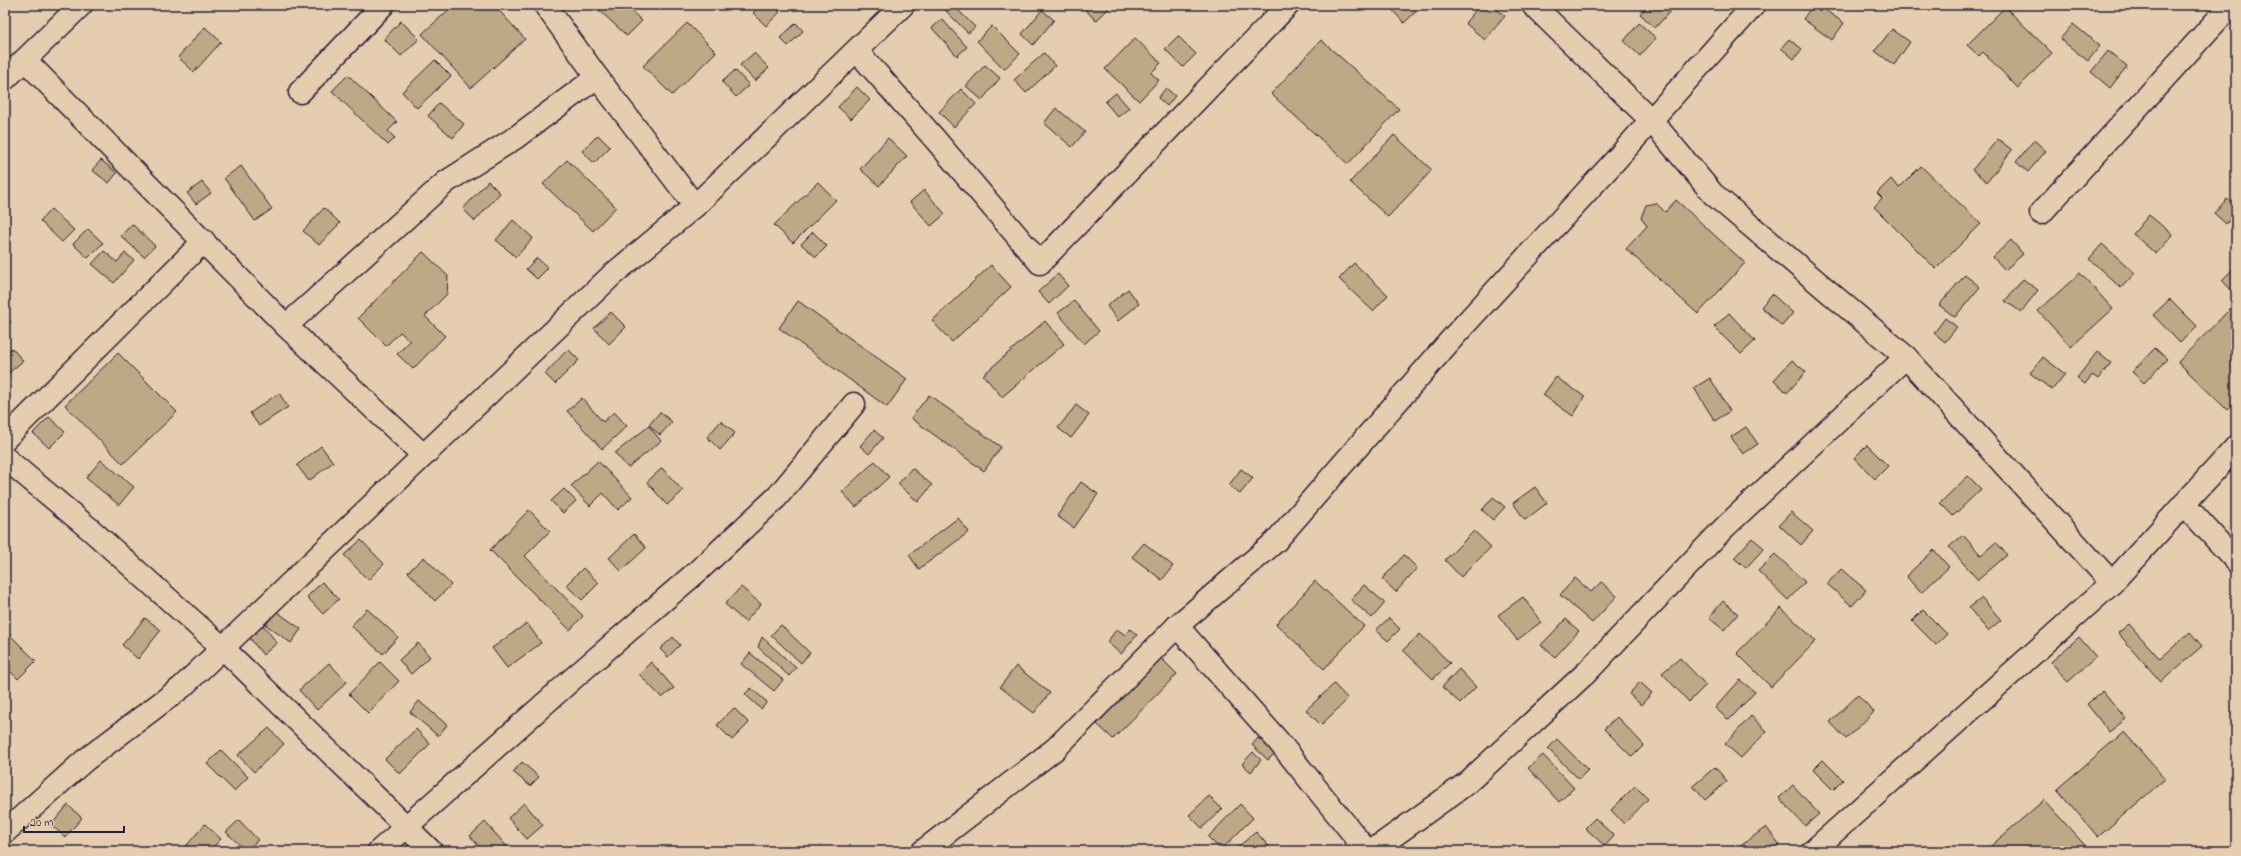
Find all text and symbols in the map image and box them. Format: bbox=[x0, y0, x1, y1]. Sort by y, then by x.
scale bar bbox=[24, 808, 124, 834]
text: 20 m bbox=[30, 814, 53, 832]

